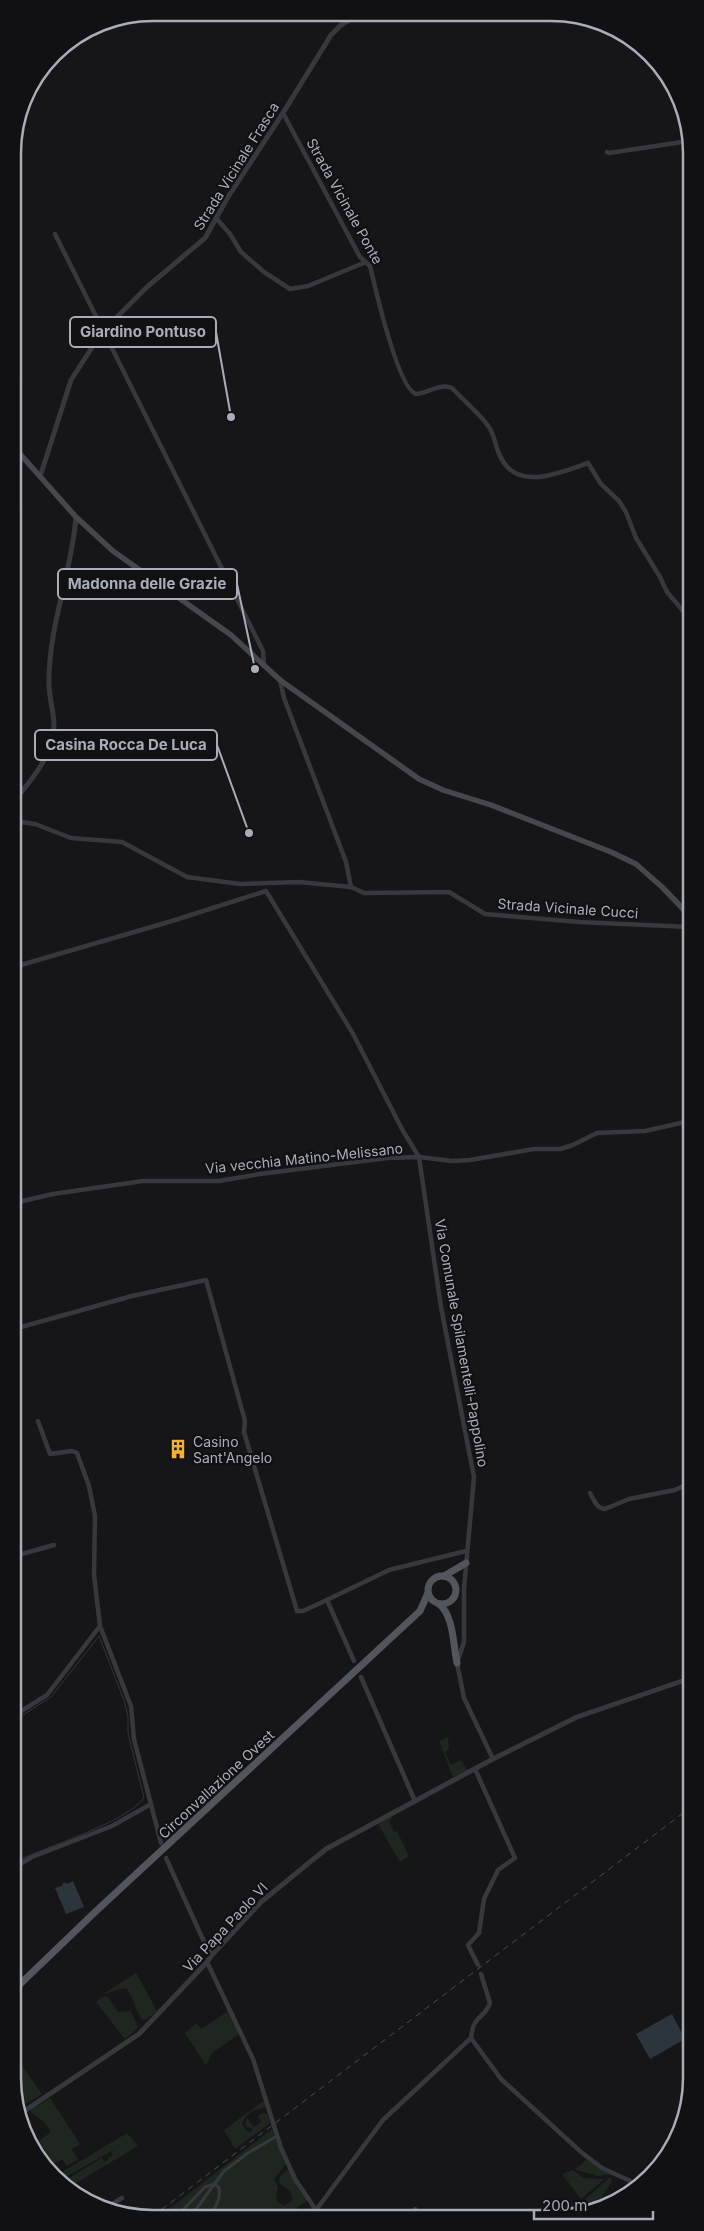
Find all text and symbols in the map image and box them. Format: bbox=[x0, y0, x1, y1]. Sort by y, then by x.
street label: Strada Vicinale Frasca bbox=[190, 99, 282, 233]
street label: Strada Vicinale Ponte bbox=[303, 135, 387, 267]
callout: Giardino Pontuso bbox=[70, 317, 216, 347]
text: Giardino Pontuso bbox=[80, 322, 206, 341]
callout: Madonna delle Grazie bbox=[58, 569, 237, 599]
text: Madonna delle Grazie bbox=[68, 574, 226, 593]
callout: Casina Rocca De Luca bbox=[35, 730, 217, 760]
text: Casina Rocca De Luca bbox=[45, 735, 207, 754]
street label: Strada Vicinale Cucci bbox=[497, 895, 639, 921]
street label: Via vecchia Matino-Melissano bbox=[204, 1139, 404, 1177]
street label: Via Comunale Spilamentelli-Pappolino bbox=[432, 1218, 492, 1468]
place label: Casino Sant'Angelo bbox=[193, 1433, 272, 1466]
building icon: Casino Sant'Angelo bbox=[167, 1438, 189, 1460]
street label: Circonvallazione Ovest bbox=[155, 1726, 278, 1842]
street label: Via Papa Paolo VI bbox=[179, 1879, 271, 1975]
scale bar bbox=[534, 2188, 653, 2220]
text: 200 m bbox=[542, 2196, 587, 2215]

